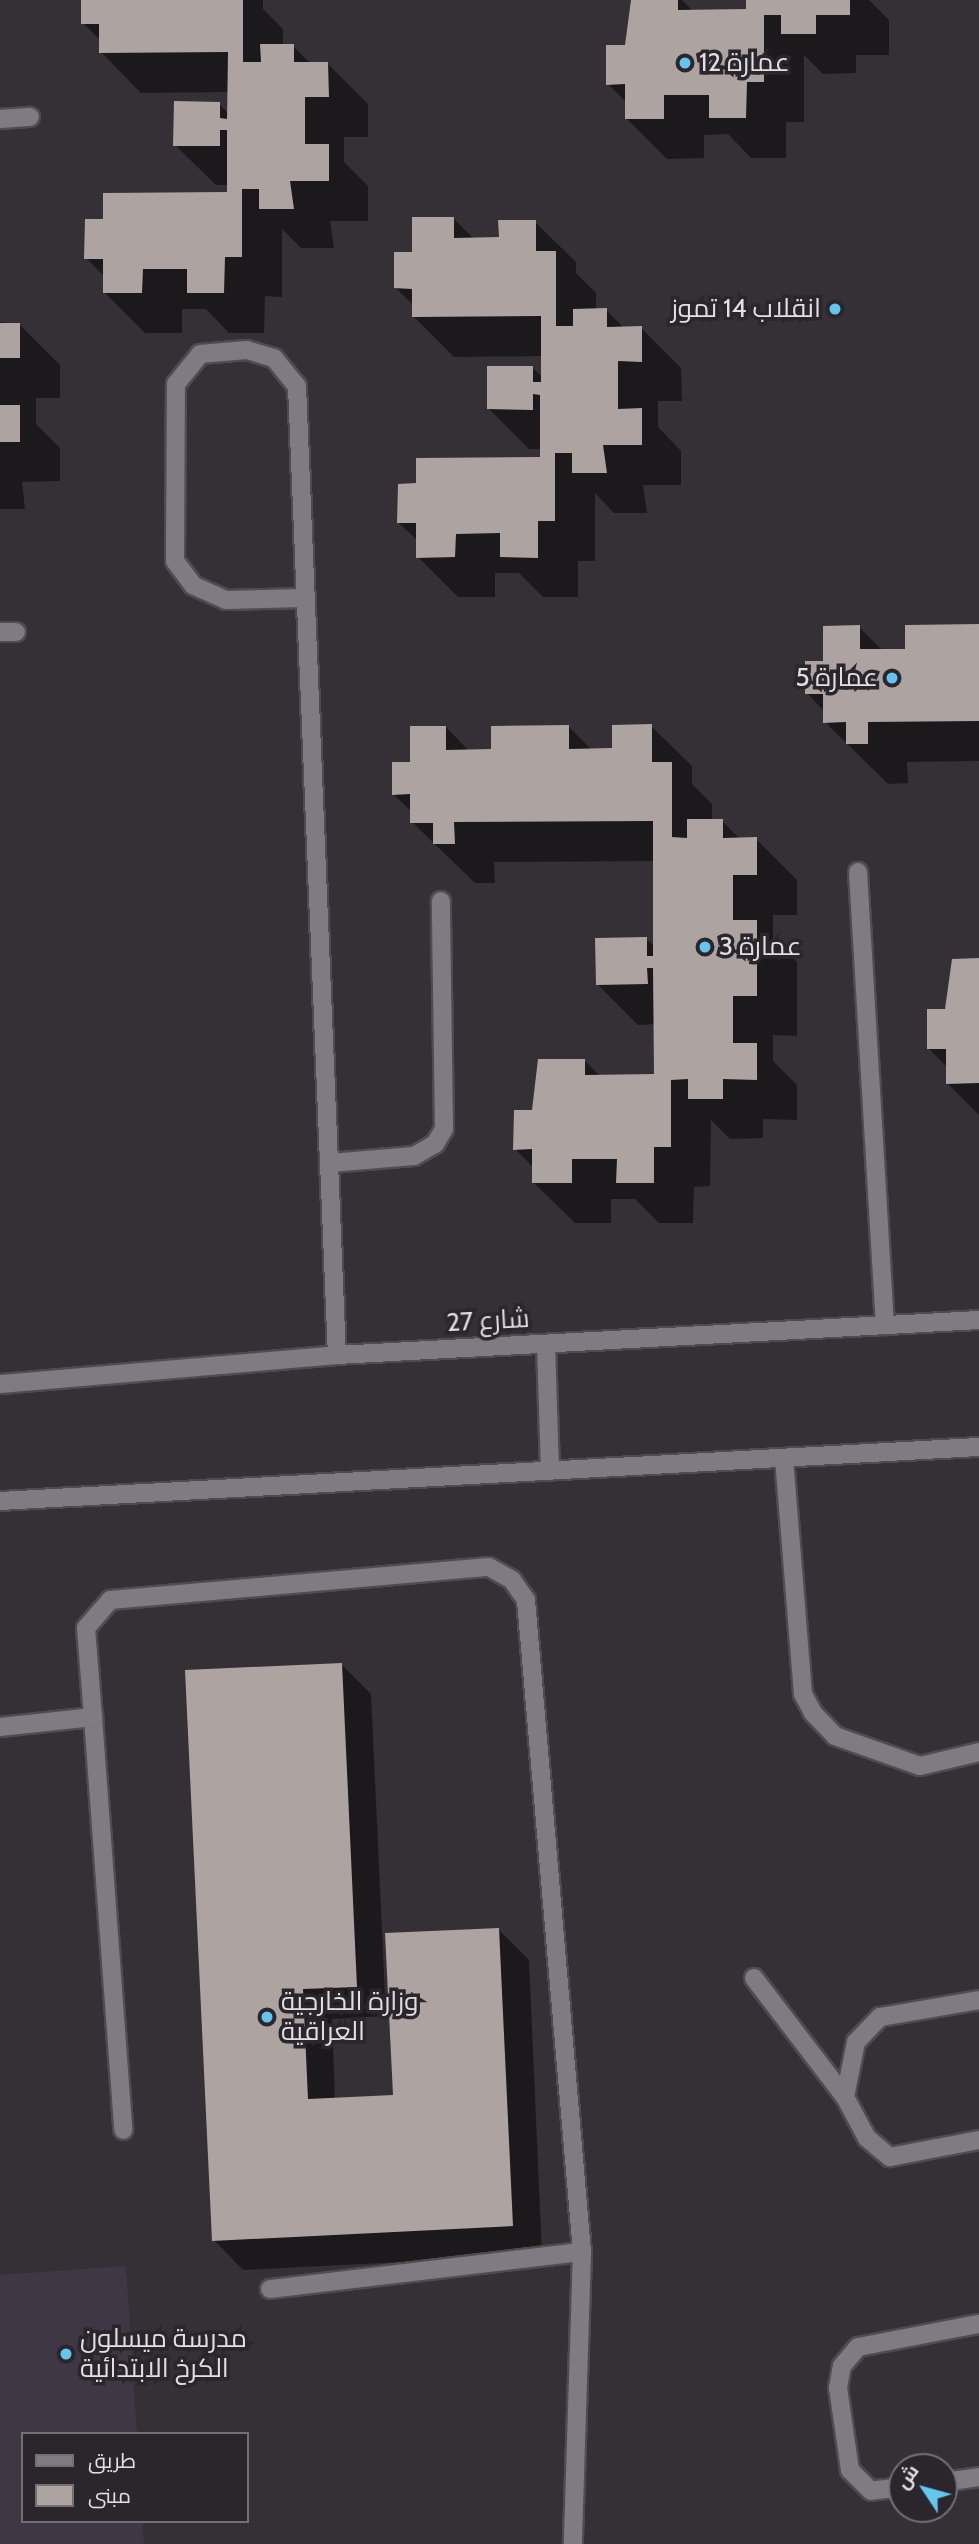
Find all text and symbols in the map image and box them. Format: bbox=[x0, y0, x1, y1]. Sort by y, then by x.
place label: عمارة 12 bbox=[699, 47, 790, 79]
marker: عمارة 12 bbox=[677, 55, 693, 71]
place label: انقلاب 14 تموز bbox=[671, 293, 821, 325]
marker: انقلاب 14 تموز bbox=[827, 301, 843, 317]
place label: عمارة 5 bbox=[795, 662, 878, 694]
marker: عمارة 5 bbox=[884, 670, 900, 686]
place label: عمارة 3 bbox=[719, 931, 802, 963]
marker: عمارة 3 bbox=[697, 939, 713, 955]
street label: شارع 27 bbox=[446, 1303, 530, 1339]
place label: وزارة الخارجية العراقية bbox=[281, 1986, 418, 2048]
marker: وزارة الخارجية العراقية bbox=[259, 2009, 275, 2025]
place label: مدرسة ميسلون الكرخ الابتدائية bbox=[80, 2323, 247, 2384]
marker: مدرسة ميسلون الكرخ الابتدائية bbox=[58, 2346, 74, 2362]
legend bbox=[21, 2432, 248, 2523]
text: طريق bbox=[88, 2448, 136, 2473]
north arrow bbox=[888, 2453, 958, 2523]
text: ش bbox=[891, 2460, 924, 2493]
text: مبنى bbox=[88, 2483, 131, 2508]

